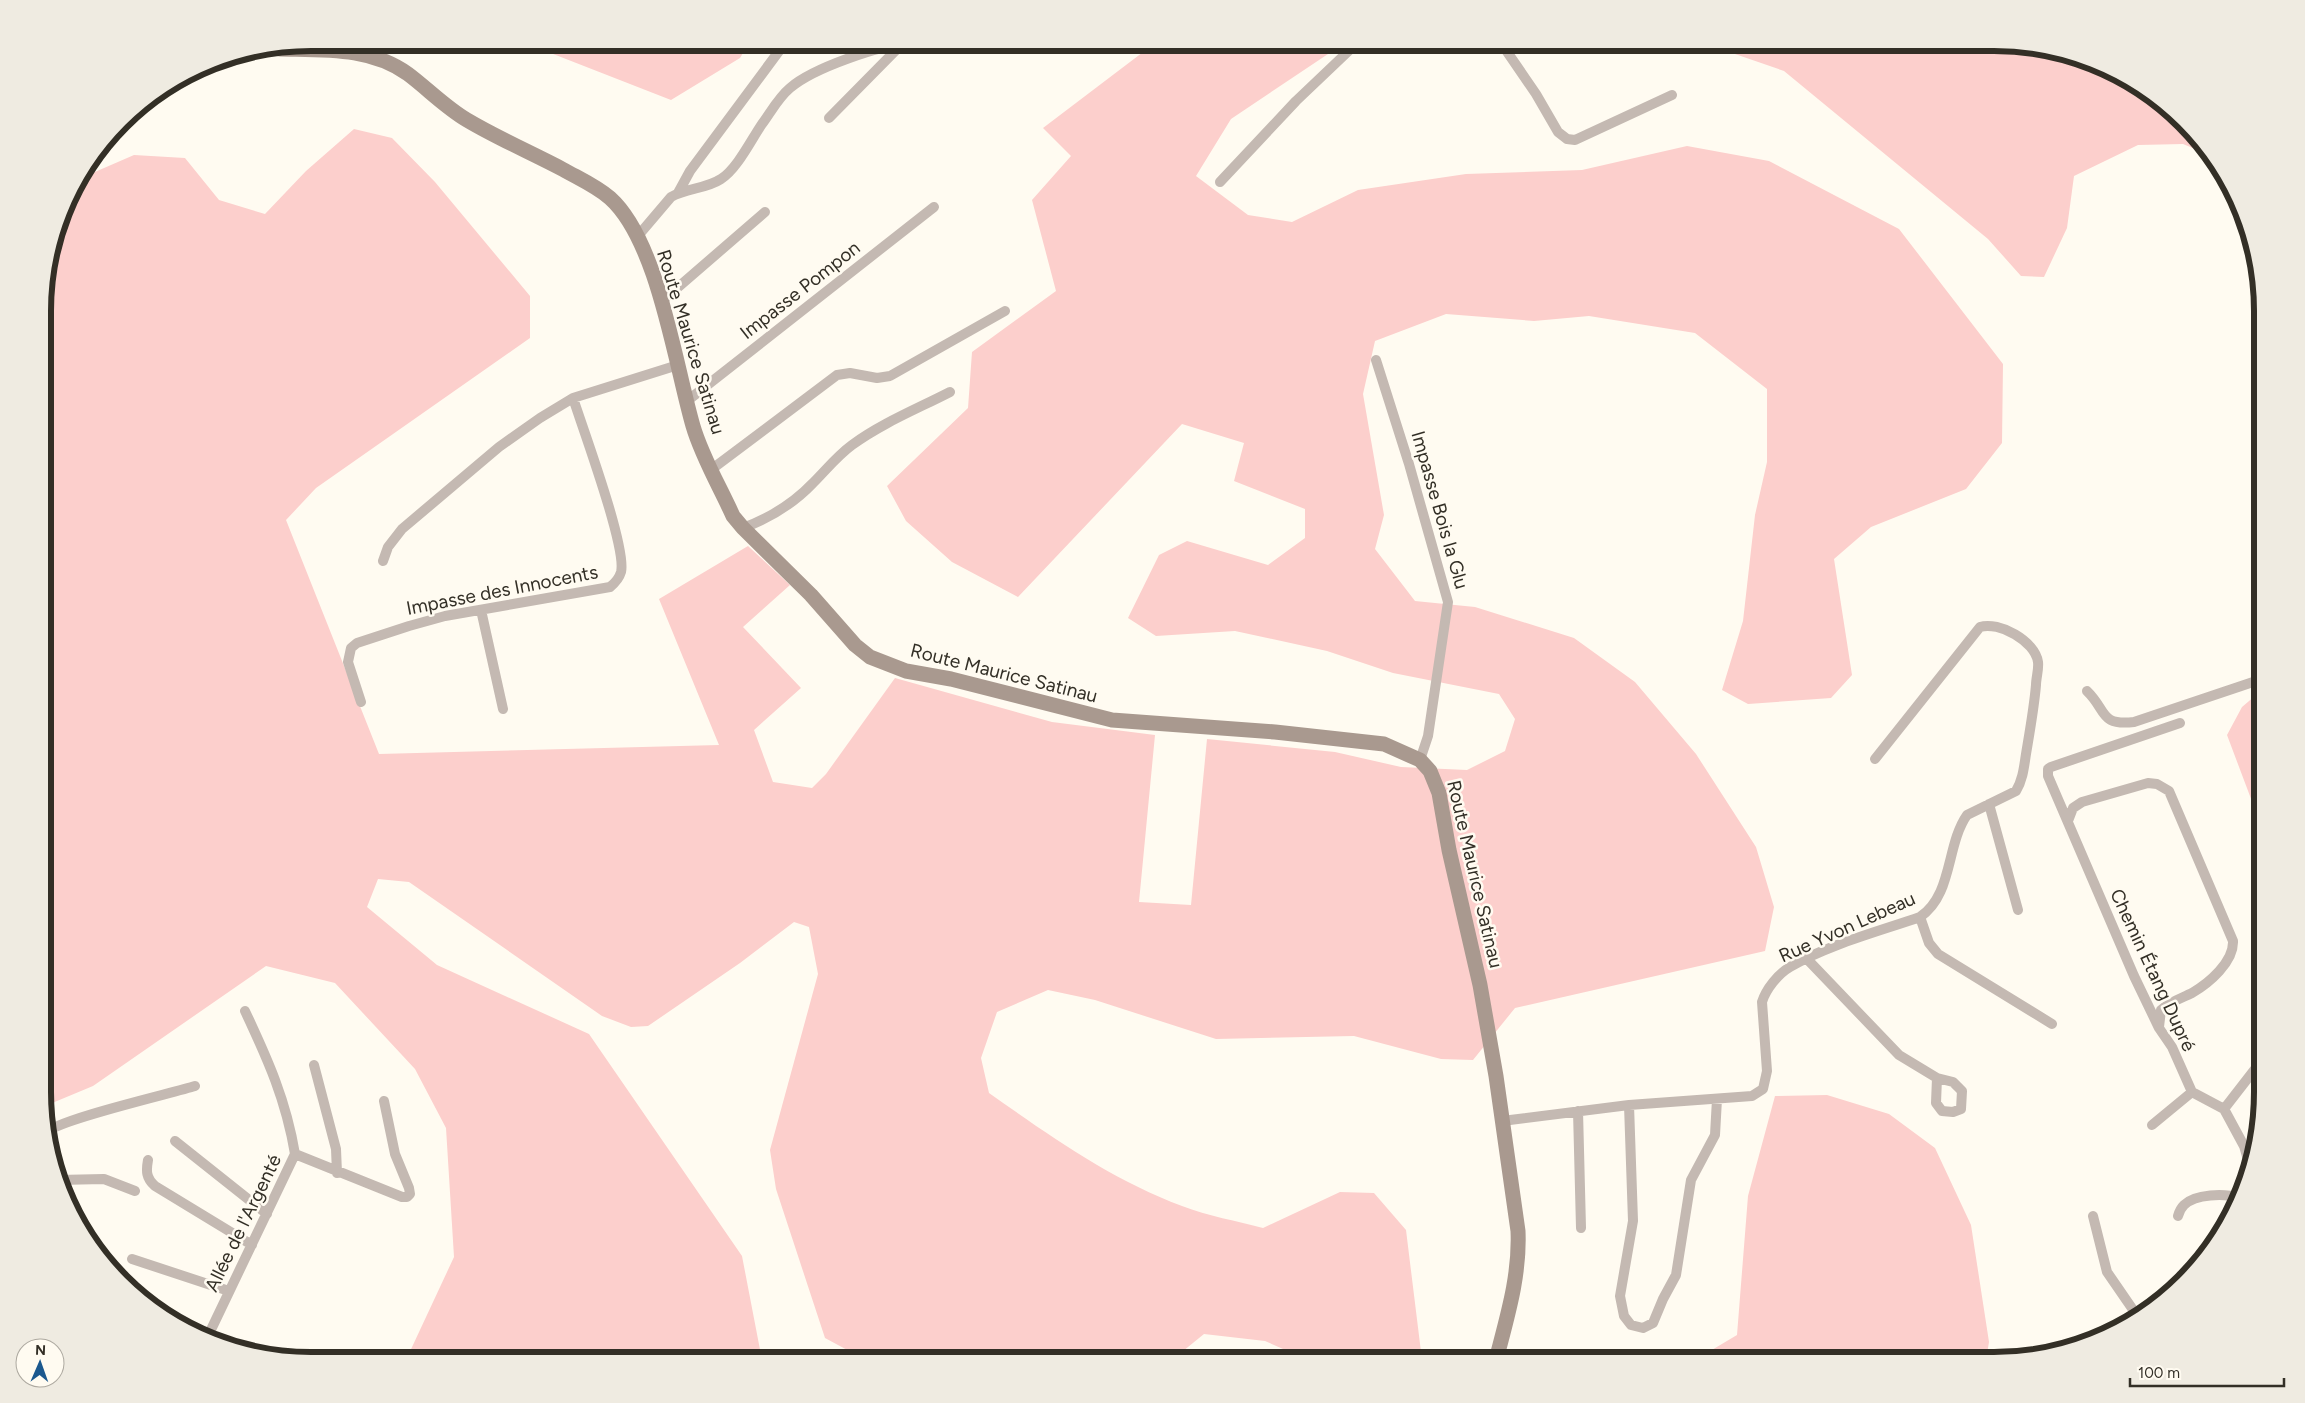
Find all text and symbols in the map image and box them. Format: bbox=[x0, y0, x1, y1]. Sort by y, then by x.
street label: Impasse Pompon bbox=[735, 236, 865, 344]
street label: Route Maurice Satinau bbox=[652, 247, 730, 437]
street label: Impasse Bois la Glu bbox=[1406, 428, 1474, 592]
street label: Impasse des Innocents bbox=[404, 560, 600, 620]
street label: Route Maurice Satinau bbox=[908, 639, 1100, 707]
street label: Route Maurice Satinau bbox=[1442, 778, 1508, 970]
street label: Chemin Étang Dupré bbox=[2105, 885, 2201, 1055]
street label: Rue Yvon Lebeau bbox=[1775, 887, 1919, 967]
street label: Allée de l'Argenté bbox=[200, 1151, 286, 1295]
north arrow bbox=[15, 1338, 65, 1388]
text: N bbox=[35, 1342, 46, 1359]
scale bar bbox=[2130, 1356, 2284, 1388]
text: 100 m bbox=[2138, 1364, 2180, 1382]

